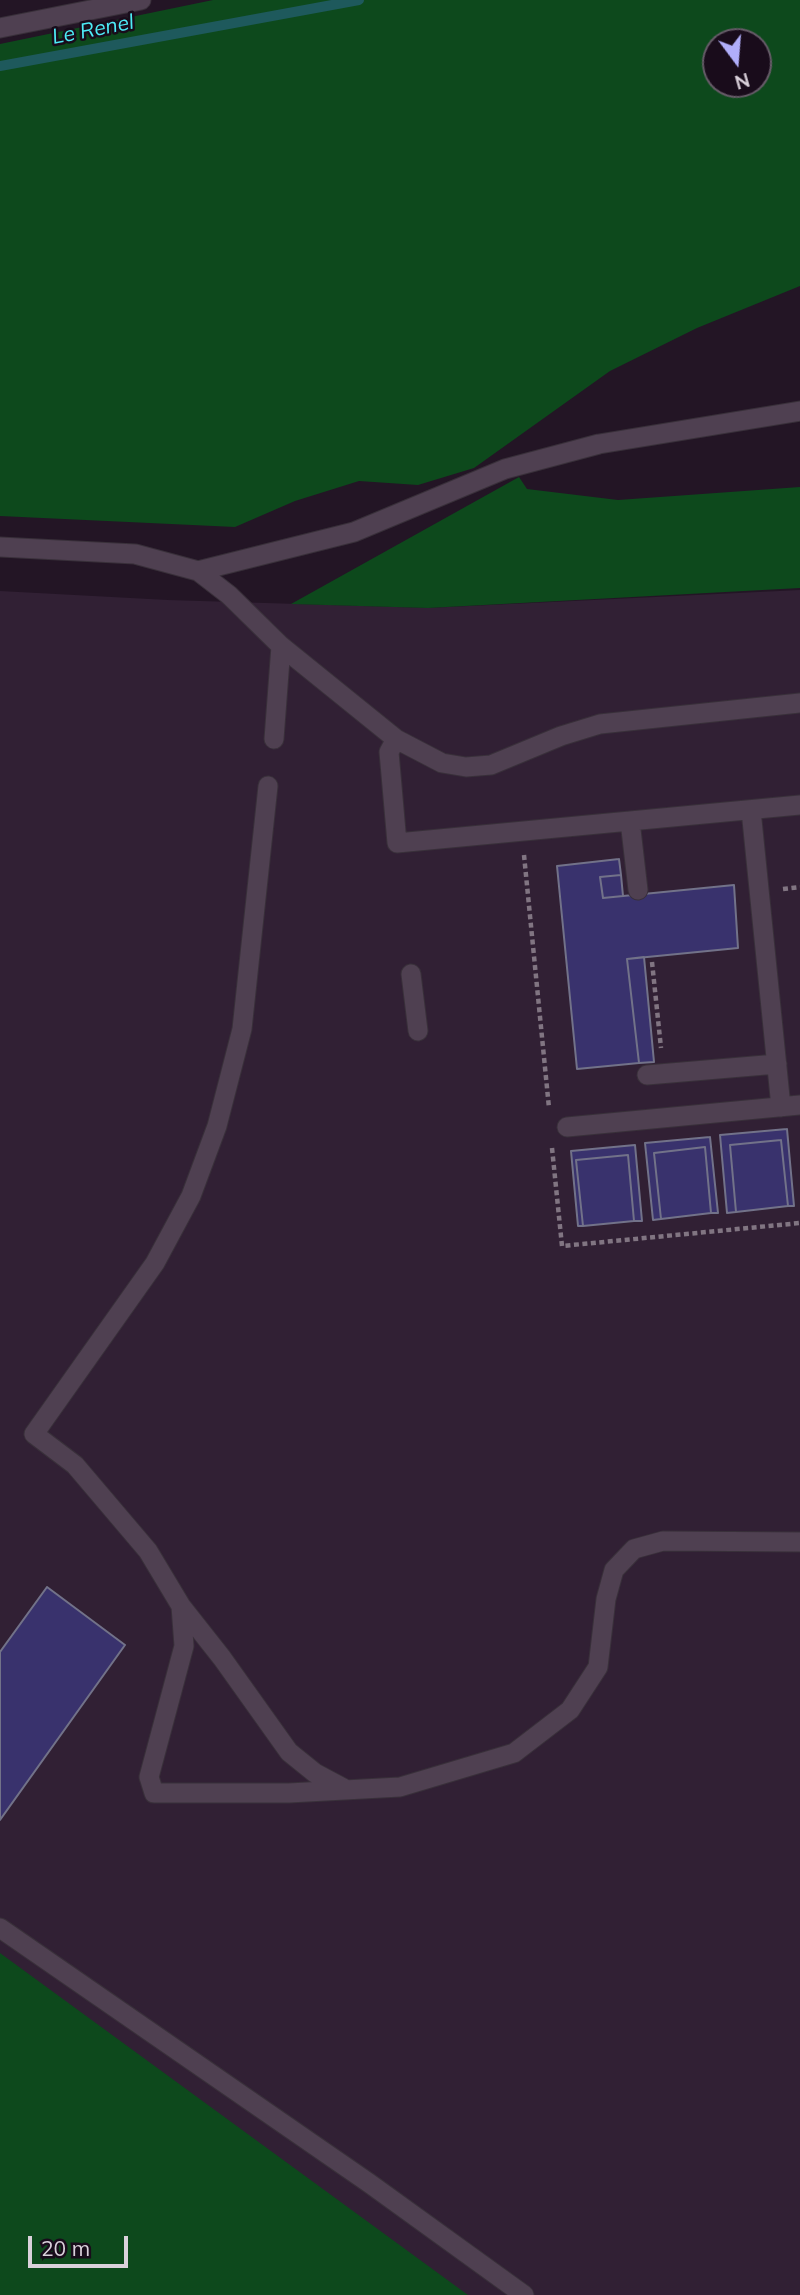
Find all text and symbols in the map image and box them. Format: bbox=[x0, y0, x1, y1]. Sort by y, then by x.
water label: Le Renel bbox=[50, 10, 136, 50]
north arrow bbox=[702, 28, 772, 98]
text: N bbox=[732, 68, 752, 95]
scale bar bbox=[32, 2222, 131, 2266]
text: 20 m bbox=[41, 2235, 90, 2261]

